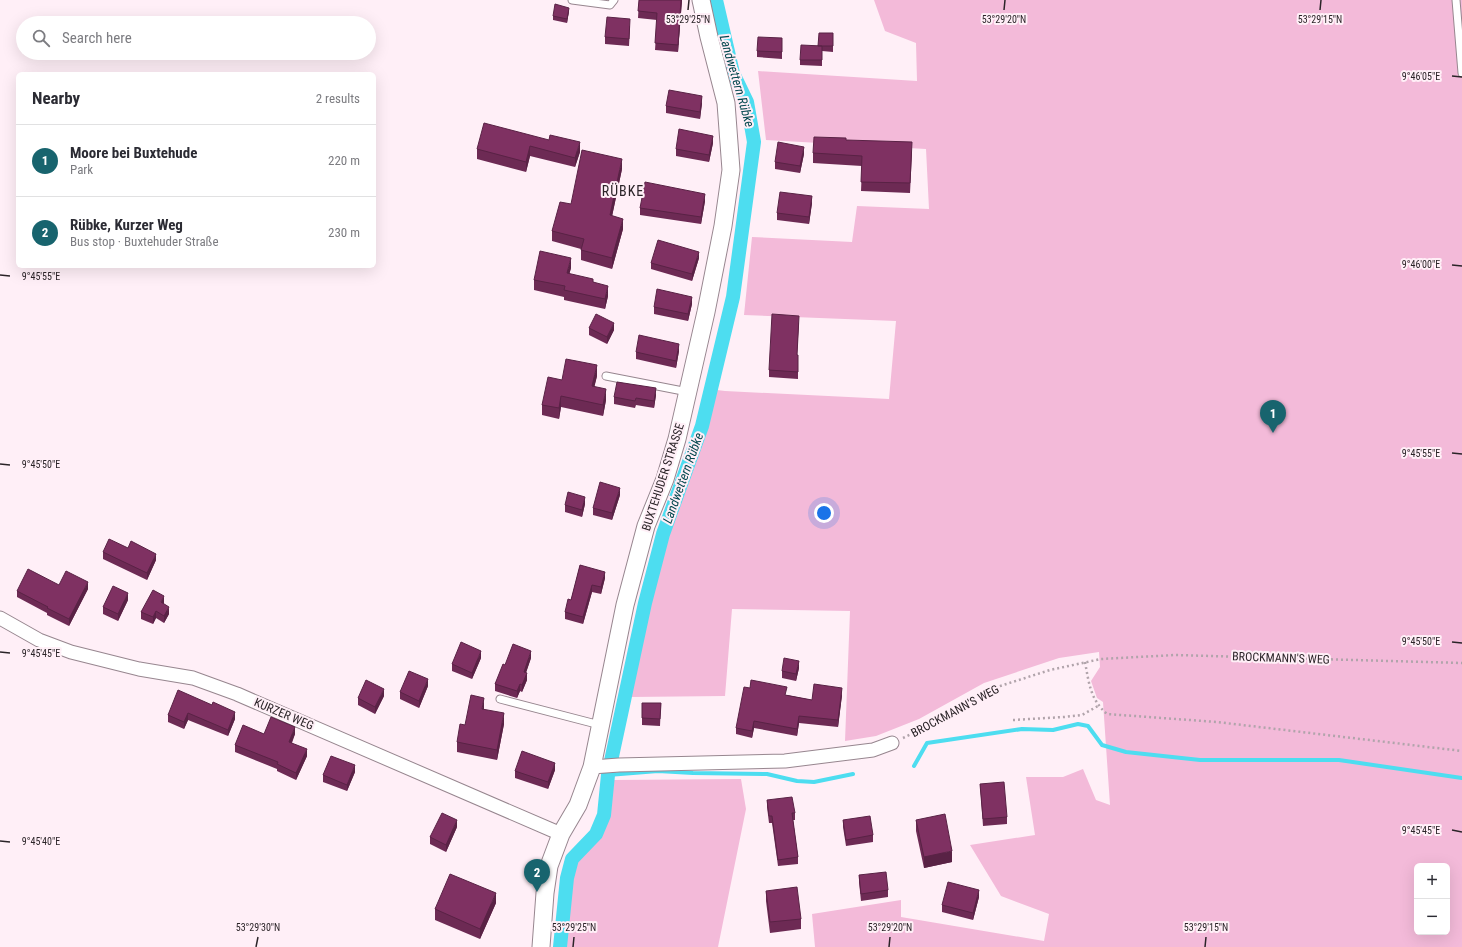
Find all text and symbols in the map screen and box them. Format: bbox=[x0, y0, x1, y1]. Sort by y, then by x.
text: 53°29'25"N bbox=[666, 14, 710, 25]
text: 53°29'20"N bbox=[982, 14, 1026, 25]
text: 53°29'15"N bbox=[1298, 14, 1342, 25]
search box bbox=[16, 16, 376, 60]
icon: search bbox=[30, 27, 52, 49]
text: Search here bbox=[62, 29, 132, 47]
water label: Landwettern Rübke bbox=[717, 33, 757, 129]
text: 9°46'05"E bbox=[1402, 71, 1440, 82]
text: Nearby bbox=[32, 88, 80, 108]
text: 2 results bbox=[316, 91, 360, 106]
text: Moore bei Buxtehude bbox=[70, 144, 197, 162]
text: 1 bbox=[42, 153, 48, 168]
text: 220 m bbox=[328, 153, 360, 168]
text: Park bbox=[70, 162, 93, 177]
district label: RÜBKE bbox=[602, 183, 644, 199]
text: Rübke, Kurzer Weg bbox=[70, 216, 183, 234]
text: 2 bbox=[42, 225, 48, 240]
text: 230 m bbox=[328, 225, 360, 240]
text: Bus stop · Buxtehuder Straße bbox=[70, 234, 219, 249]
text: 9°46'00"E bbox=[1402, 259, 1440, 270]
text: 9°45'55"E bbox=[22, 271, 60, 282]
pin: 1 bbox=[1260, 400, 1286, 433]
street label: BUXTEHUDER STRASSE bbox=[639, 421, 687, 533]
water label: Landwettern Rübke bbox=[660, 431, 706, 525]
text: 9°45'55"E bbox=[1402, 448, 1440, 459]
text: 9°45'50"E bbox=[22, 459, 60, 470]
your location bbox=[814, 503, 834, 523]
text: 9°45'50"E bbox=[1402, 636, 1440, 647]
text: 9°45'45"E bbox=[22, 648, 60, 659]
street label: BROCKMANN'S WEG bbox=[1232, 649, 1330, 667]
street label: BROCKMANN'S WEG bbox=[909, 682, 1001, 740]
street label: KURZER WEG bbox=[252, 695, 316, 733]
text: 9°45'45"E bbox=[1402, 825, 1440, 836]
text: 9°45'40"E bbox=[22, 836, 60, 847]
pin: 2 bbox=[524, 859, 550, 892]
map controls bbox=[1414, 863, 1450, 935]
button: + bbox=[1414, 863, 1450, 899]
button: − bbox=[1414, 899, 1450, 935]
text: 53°29'30"N bbox=[236, 922, 280, 933]
text: 53°29'25"N bbox=[552, 922, 596, 933]
text: 53°29'20"N bbox=[868, 922, 912, 933]
text: 53°29'15"N bbox=[1184, 922, 1228, 933]

